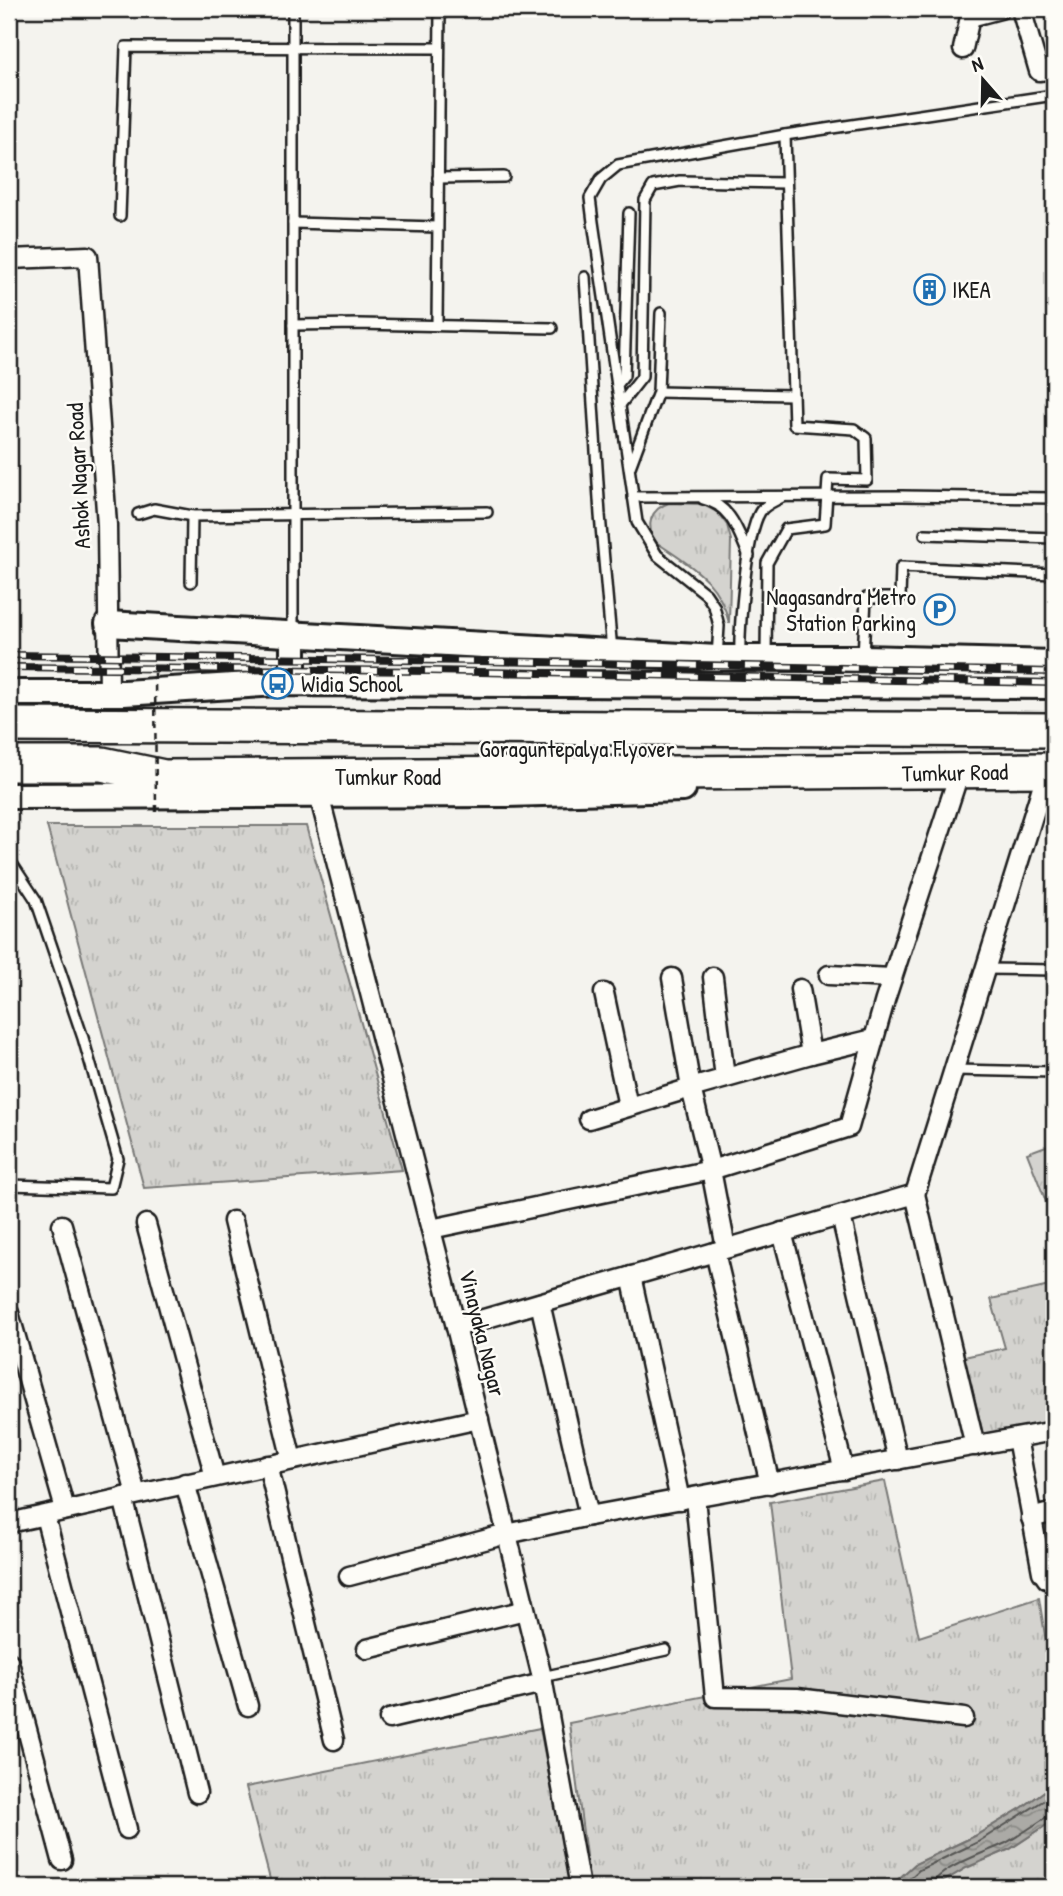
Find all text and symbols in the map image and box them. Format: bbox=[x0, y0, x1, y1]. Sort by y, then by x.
north arrow bbox=[948, 46, 1018, 116]
text: N bbox=[968, 50, 986, 78]
building icon: IKEA bbox=[912, 272, 946, 306]
place label: IKEA bbox=[952, 274, 991, 305]
street label: Ashok Nagar Road bbox=[59, 402, 97, 550]
place label: Nagasandra Metro Station Parking bbox=[766, 581, 916, 638]
parking icon: Nagasandra Metro Station Parking bbox=[922, 592, 956, 626]
bus stop icon: Widia School bbox=[261, 666, 295, 700]
place label: Widia School bbox=[301, 668, 403, 699]
street label: Goraguntepalya Flyover bbox=[479, 733, 675, 764]
street label: Tumkur Road bbox=[902, 756, 1008, 788]
street label: Tumkur Road bbox=[335, 761, 441, 792]
street label: Vinayaka Nagar bbox=[452, 1266, 514, 1400]

